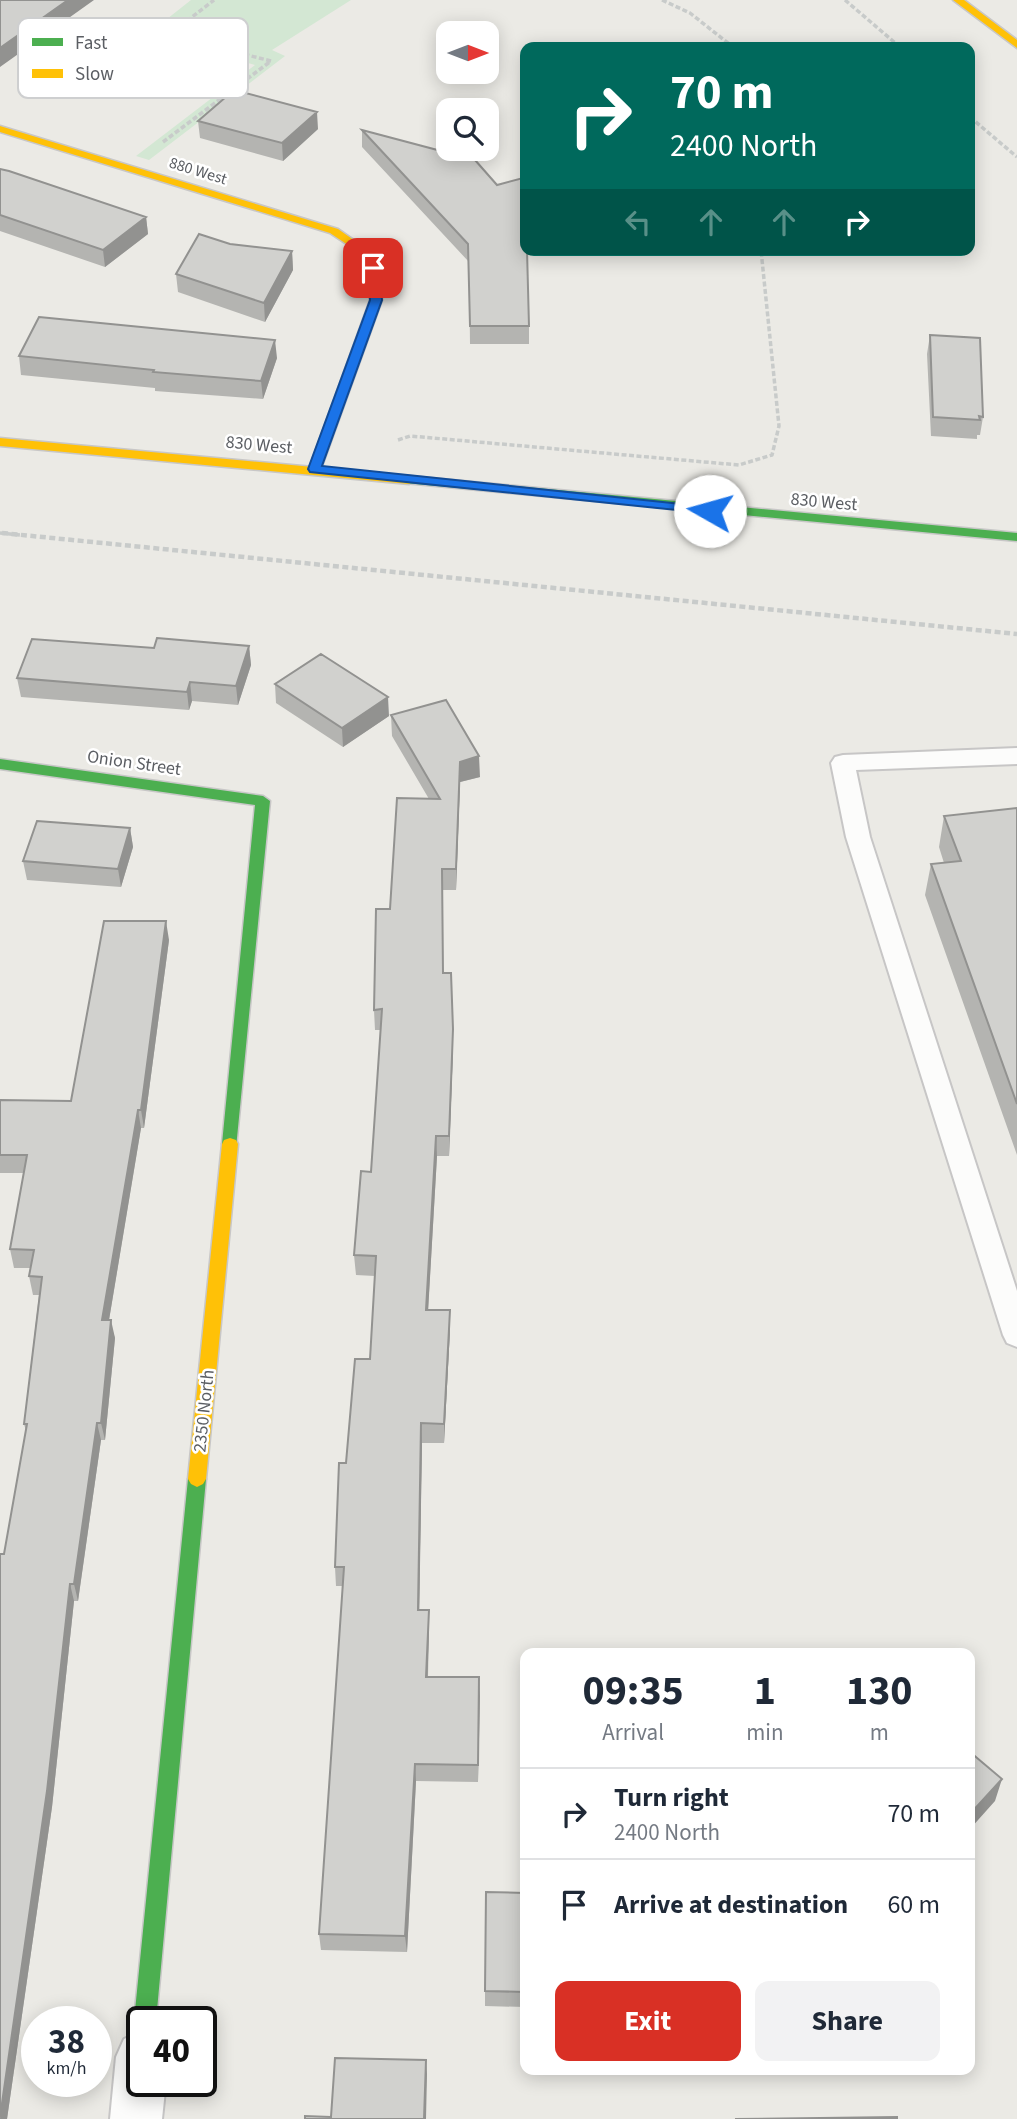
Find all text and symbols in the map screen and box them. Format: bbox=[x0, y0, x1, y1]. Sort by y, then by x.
legend bbox=[18, 18, 248, 98]
north arrow bbox=[436, 21, 499, 84]
map controls bbox=[436, 21, 499, 161]
text: Fast bbox=[75, 30, 108, 57]
text: 70 m bbox=[670, 58, 774, 128]
text: Slow bbox=[75, 61, 114, 88]
icon: right bbox=[555, 70, 646, 161]
button: search bbox=[436, 98, 499, 161]
text: 2400 North bbox=[670, 123, 817, 169]
street label: 880 West bbox=[166, 152, 230, 190]
icon: left bbox=[619, 203, 657, 241]
icon: ahead bbox=[692, 203, 730, 241]
icon: ahead bbox=[765, 203, 803, 241]
icon: right bbox=[838, 203, 876, 241]
pin bbox=[343, 238, 403, 298]
icon: arrive bbox=[354, 249, 392, 287]
street label: 830 West bbox=[225, 430, 293, 460]
position arrow bbox=[673, 474, 747, 548]
street label: 830 West bbox=[790, 487, 858, 517]
street label: Onion Street bbox=[85, 744, 183, 782]
street label: 2350 North bbox=[187, 1368, 221, 1454]
text: 09:35 bbox=[582, 1661, 684, 1721]
text: 1 bbox=[754, 1661, 776, 1721]
text: 130 bbox=[846, 1661, 913, 1721]
text: Arrival bbox=[602, 1716, 664, 1749]
text: min bbox=[746, 1716, 784, 1749]
text: m bbox=[870, 1716, 889, 1749]
text: Turn right bbox=[614, 1779, 729, 1816]
icon: right bbox=[555, 1795, 593, 1833]
text: 70 m bbox=[887, 1795, 940, 1832]
text: 2400 North bbox=[614, 1816, 720, 1849]
icon: arrive bbox=[555, 1886, 593, 1924]
text: Arrive at destination bbox=[614, 1886, 848, 1923]
text: 60 m bbox=[887, 1886, 940, 1923]
button: Exit bbox=[555, 1981, 741, 2061]
button: Share bbox=[755, 1981, 940, 2061]
speed limit sign: 40 bbox=[126, 2006, 217, 2097]
text: 38 bbox=[48, 2017, 85, 2067]
text: km/h bbox=[47, 2056, 86, 2081]

